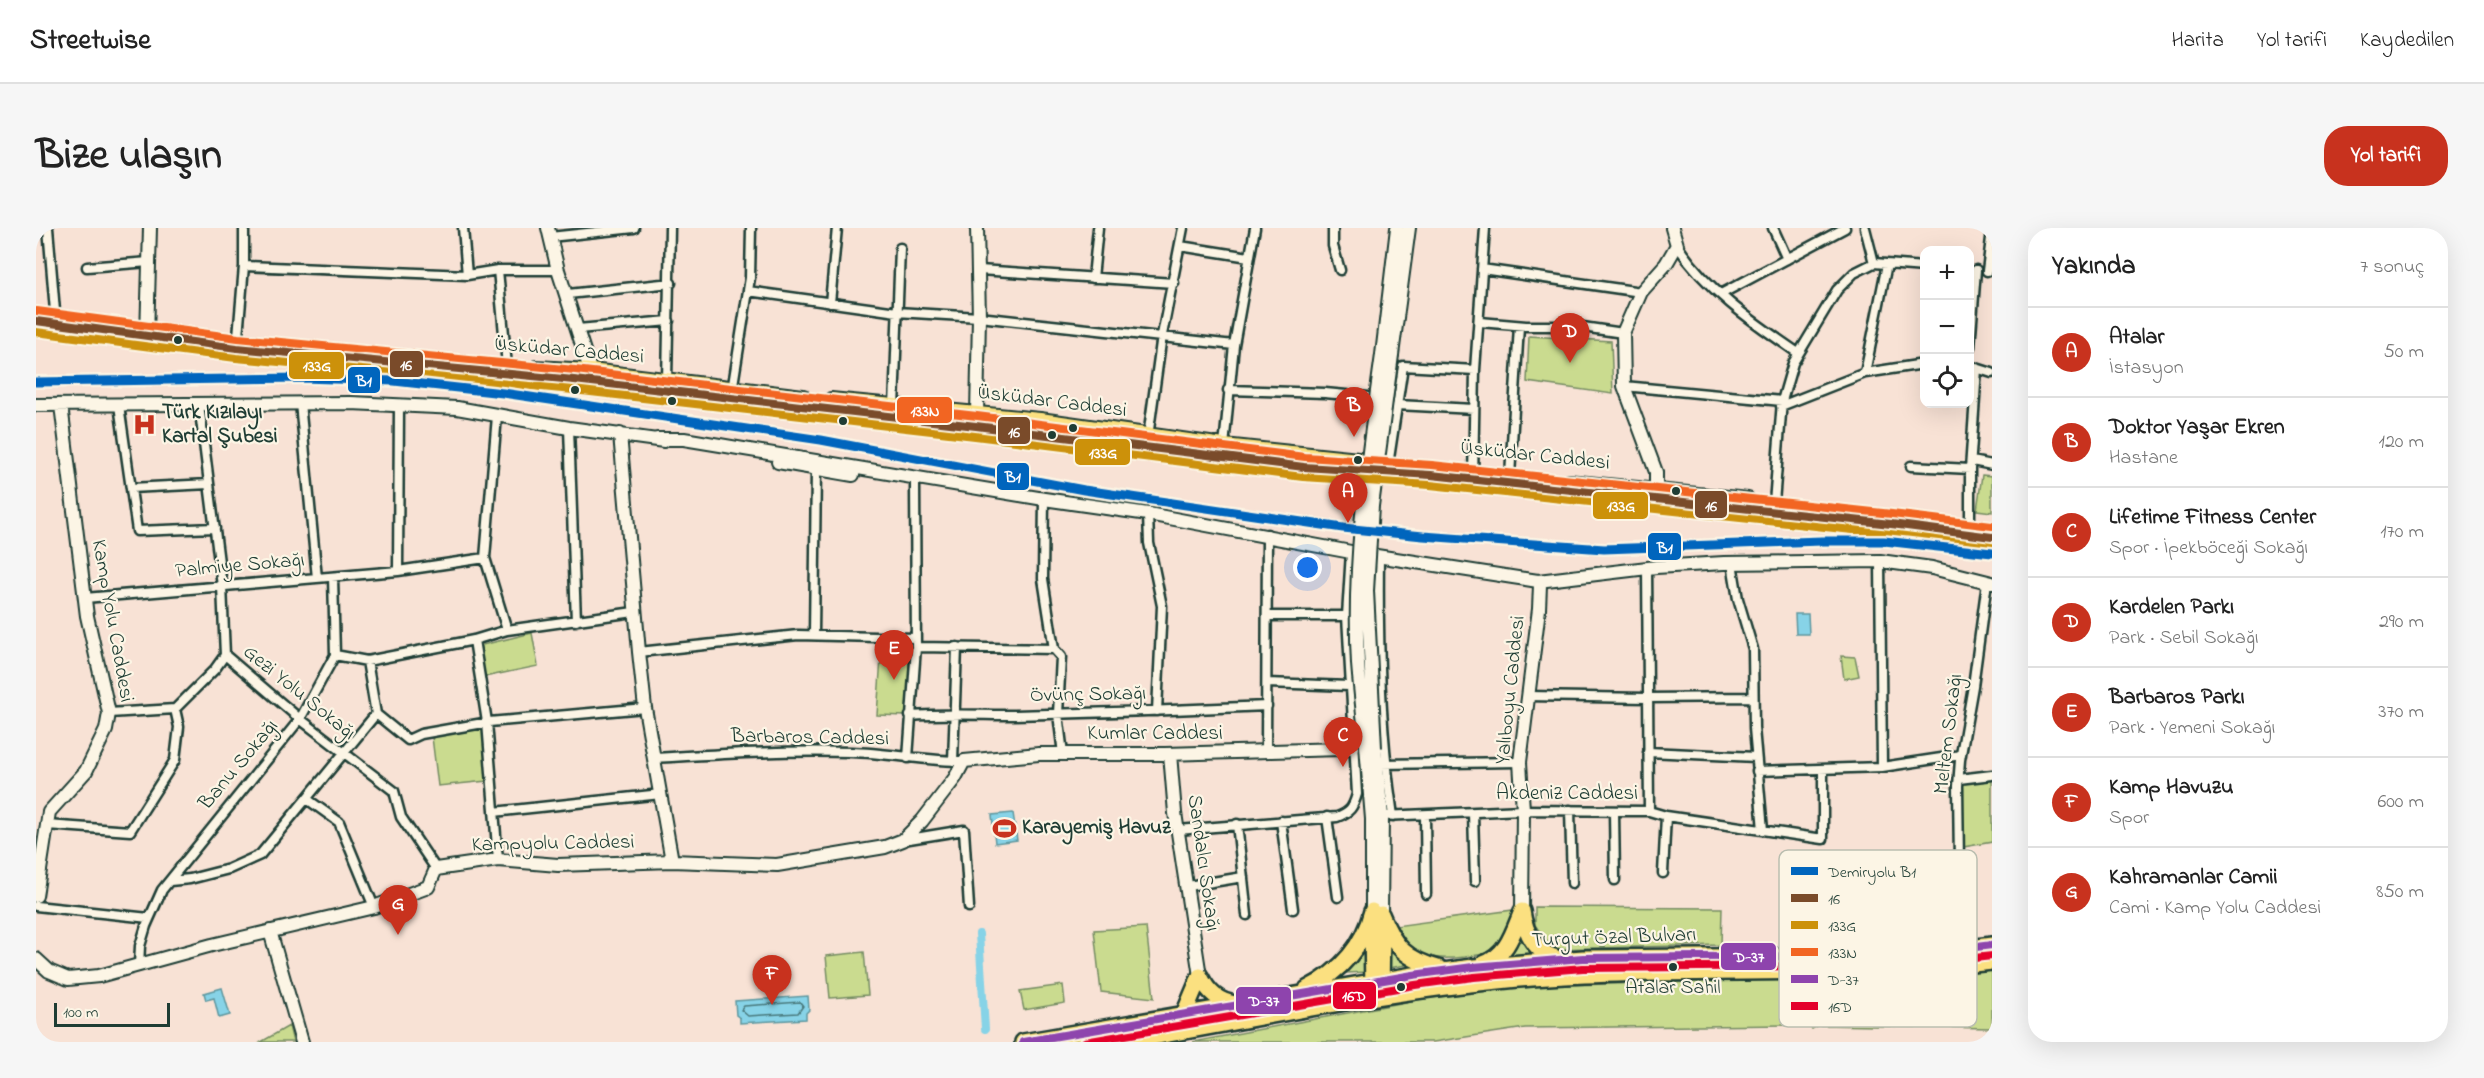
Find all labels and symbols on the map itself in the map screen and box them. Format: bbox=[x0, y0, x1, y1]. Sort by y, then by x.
pin: D bbox=[1550, 314, 1589, 363]
street label: Üsküdar Caddesi bbox=[493, 330, 645, 372]
unlabelled marker bbox=[172, 334, 184, 346]
line badge: 16 bbox=[389, 350, 424, 378]
line badge: 133G bbox=[288, 351, 345, 380]
text: 16 bbox=[400, 354, 413, 378]
text: 133G bbox=[303, 355, 331, 379]
line badge: B1 bbox=[347, 366, 381, 394]
text: B1 bbox=[355, 370, 373, 394]
street label: Üsküdar Caddesi bbox=[976, 378, 1128, 426]
unlabelled marker bbox=[569, 384, 581, 396]
pin: B bbox=[1334, 388, 1374, 437]
unlabelled marker bbox=[666, 395, 678, 407]
line badge: 133N bbox=[896, 396, 953, 424]
place label: Türk Kızılayı Kartal Şubesi bbox=[162, 398, 278, 452]
text: 133N bbox=[910, 400, 940, 424]
hospital icon: Türk Kızılayı Kartal Şubesi bbox=[131, 412, 157, 438]
unlabelled marker bbox=[837, 415, 849, 427]
line badge: 16 bbox=[997, 416, 1031, 445]
text: 16 bbox=[1008, 421, 1021, 445]
unlabelled marker bbox=[1067, 422, 1079, 434]
unlabelled marker bbox=[1046, 429, 1058, 441]
street label: Üsküdar Caddesi bbox=[1459, 433, 1611, 479]
line badge: 133G bbox=[1074, 438, 1131, 466]
text: 133G bbox=[1089, 442, 1117, 466]
unlabelled marker bbox=[1352, 454, 1364, 466]
line badge: B1 bbox=[996, 462, 1030, 491]
text: B1 bbox=[1004, 466, 1022, 490]
pin: A bbox=[1328, 474, 1368, 523]
unlabelled marker bbox=[1670, 485, 1682, 497]
line badge: 16 bbox=[1694, 490, 1728, 519]
line badge: 133G bbox=[1592, 491, 1649, 520]
text: 133G bbox=[1607, 495, 1635, 519]
text: 16 bbox=[1705, 495, 1718, 519]
line badge: B1 bbox=[1647, 532, 1682, 561]
street label: Kamp Yolu Caddesi bbox=[83, 537, 141, 705]
text: B1 bbox=[1656, 537, 1674, 561]
street label: Palmiye Sokağı bbox=[174, 545, 306, 589]
your location bbox=[1293, 553, 1322, 582]
street label: Yalıboyu Caddesi bbox=[1488, 614, 1536, 766]
pin: E bbox=[874, 630, 914, 680]
street label: Gezi Yolu Sokağı bbox=[235, 638, 362, 750]
street label: Meltem Sokağı bbox=[1927, 672, 1973, 796]
street label: Övünç Sokağı bbox=[1030, 679, 1146, 713]
street label: Banu Sokağı bbox=[191, 713, 288, 819]
pin: C bbox=[1324, 718, 1362, 767]
street label: Kumlar Caddesi bbox=[1087, 719, 1223, 749]
street label: Barbaros Caddesi bbox=[730, 722, 889, 754]
street label: Akdeniz Caddesi bbox=[1496, 779, 1638, 809]
street label: Sandalcı Sokağı bbox=[1177, 793, 1227, 934]
place label: Karayemiş Havuz bbox=[1022, 813, 1172, 845]
sports icon: Karayemiş Havuz bbox=[991, 815, 1017, 841]
street label: Kampyolu Caddesi bbox=[471, 828, 635, 862]
legend bbox=[1779, 850, 1977, 1027]
text: Demiryolu B1 bbox=[1827, 861, 1916, 885]
pin: G bbox=[378, 886, 418, 935]
text: 16 bbox=[1828, 888, 1840, 912]
text: 133G bbox=[1828, 915, 1856, 939]
street label: Turgut Özal Bulvarı bbox=[1531, 920, 1697, 958]
line badge: D-37 bbox=[1720, 942, 1777, 971]
text: 133N bbox=[1828, 942, 1857, 966]
text: D-37 bbox=[1733, 946, 1765, 970]
pin: F bbox=[752, 956, 792, 1005]
marker: Atalar Sahil bbox=[1667, 961, 1679, 973]
text: D-37 bbox=[1827, 969, 1859, 993]
place label: Atalar Sahil bbox=[1625, 974, 1721, 1003]
line badge: 16D bbox=[1332, 981, 1377, 1010]
unlabelled marker bbox=[1395, 981, 1407, 993]
text: 16D bbox=[1342, 985, 1366, 1009]
line badge: D-37 bbox=[1235, 986, 1292, 1015]
text: D-37 bbox=[1248, 990, 1280, 1014]
text: 16D bbox=[1828, 996, 1852, 1020]
scale bar bbox=[54, 1000, 170, 1028]

